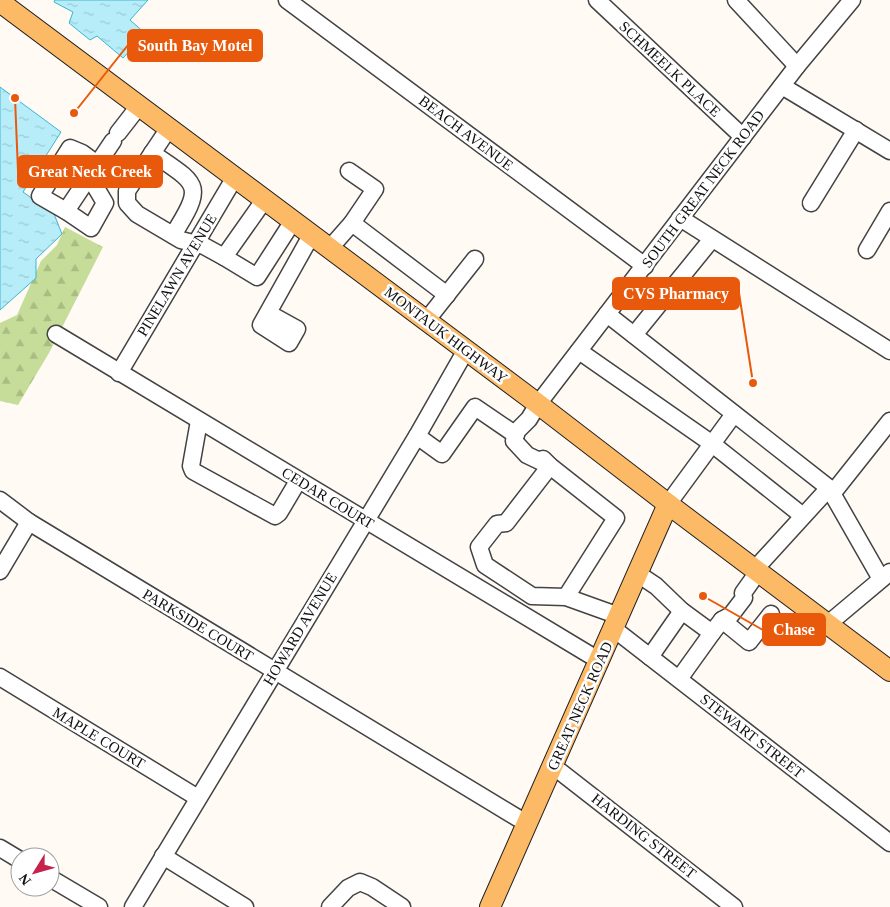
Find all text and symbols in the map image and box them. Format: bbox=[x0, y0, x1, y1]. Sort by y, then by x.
street label: SCHMEELK PLACE bbox=[616, 18, 724, 120]
callout: South Bay Motel bbox=[128, 30, 262, 61]
text: South Bay Motel bbox=[138, 37, 253, 55]
street label: BEACH AVENUE bbox=[416, 92, 516, 174]
street label: SOUTH GREAT NECK ROAD bbox=[639, 107, 767, 271]
callout: Great Neck Creek bbox=[18, 156, 162, 187]
text: Great Neck Creek bbox=[28, 163, 152, 180]
street label: PINELAWN AVENUE bbox=[134, 211, 220, 339]
callout: CVS Pharmacy bbox=[613, 278, 739, 309]
street label: MONTAUK HIGHWAY bbox=[381, 284, 511, 386]
text: CVS Pharmacy bbox=[623, 285, 729, 303]
street label: CEDAR COURT bbox=[279, 464, 377, 532]
street label: HOWARD AVENUE bbox=[260, 570, 340, 688]
street label: PARKSIDE COURT bbox=[140, 586, 256, 664]
callout: Chase bbox=[763, 614, 825, 645]
text: Chase bbox=[773, 621, 815, 638]
street label: GREAT NECK ROAD bbox=[544, 639, 616, 773]
street label: STEWART STREET bbox=[697, 691, 807, 781]
street label: MAPLE COURT bbox=[50, 704, 148, 772]
street label: HARDING STREET bbox=[589, 790, 699, 882]
north arrow bbox=[10, 847, 60, 897]
text: N bbox=[16, 871, 34, 888]

